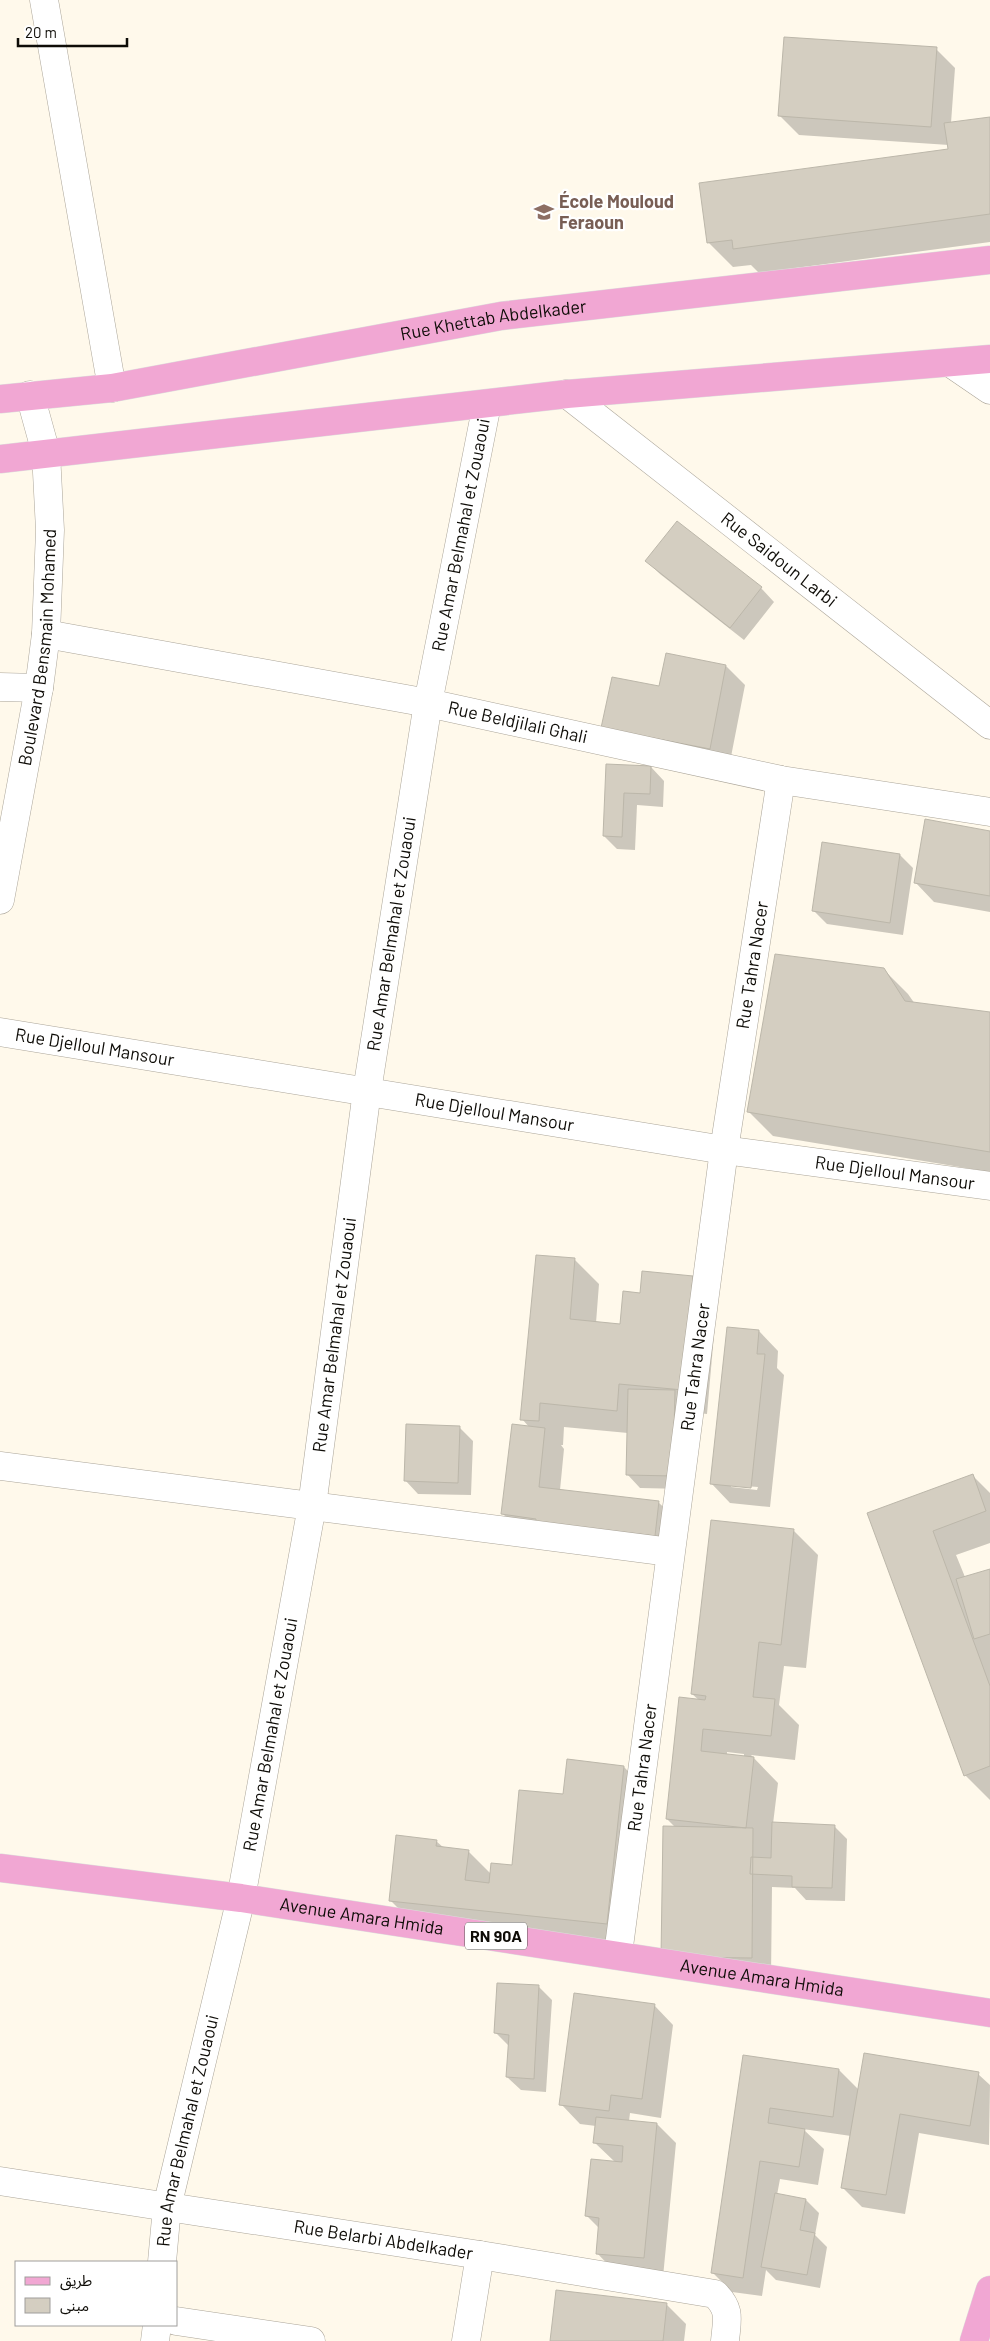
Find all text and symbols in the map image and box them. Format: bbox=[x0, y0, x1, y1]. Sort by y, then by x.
scale bar bbox=[18, 15, 126, 47]
text: 20 m bbox=[25, 23, 57, 41]
place label: École Mouloud Feraoun bbox=[559, 190, 674, 233]
school or university icon: École Mouloud Feraoun bbox=[533, 201, 555, 223]
street label: Rue Khettab Abdelkader bbox=[398, 294, 588, 344]
street label: Rue Amar Belmahal et Zouaoui bbox=[426, 416, 494, 653]
street label: Rue Saidoun Larbi bbox=[717, 507, 842, 611]
street label: Boulevard Bensmain Mohamed bbox=[13, 528, 60, 767]
street label: Rue Beldjilali Ghali bbox=[446, 696, 590, 747]
street label: Rue Amar Belmahal et Zouaoui bbox=[361, 815, 420, 1053]
street label: Rue Tahra Nacer bbox=[731, 899, 772, 1030]
street label: Rue Djelloul Mansour bbox=[14, 1023, 177, 1070]
street label: Rue Djelloul Mansour bbox=[413, 1088, 576, 1135]
street label: Rue Djelloul Mansour bbox=[814, 1150, 977, 1194]
street label: Rue Amar Belmahal et Zouaoui bbox=[307, 1216, 360, 1454]
street label: Rue Tahra Nacer bbox=[675, 1301, 714, 1432]
street label: Rue Amar Belmahal et Zouaoui bbox=[238, 1616, 302, 1853]
street label: Rue Tahra Nacer bbox=[622, 1702, 661, 1833]
street label: Avenue Amara Hmida bbox=[278, 1892, 445, 1939]
road number: RN 90A bbox=[465, 1922, 527, 1950]
street label: Avenue Amara Hmida bbox=[679, 1954, 846, 2000]
street label: Rue Amar Belmahal et Zouaoui bbox=[151, 2012, 223, 2248]
street label: Rue Belarbi Abdelkader bbox=[292, 2214, 475, 2264]
legend bbox=[15, 2261, 178, 2326]
text: طريق bbox=[60, 2271, 92, 2291]
text: مبنى bbox=[60, 2296, 89, 2315]

